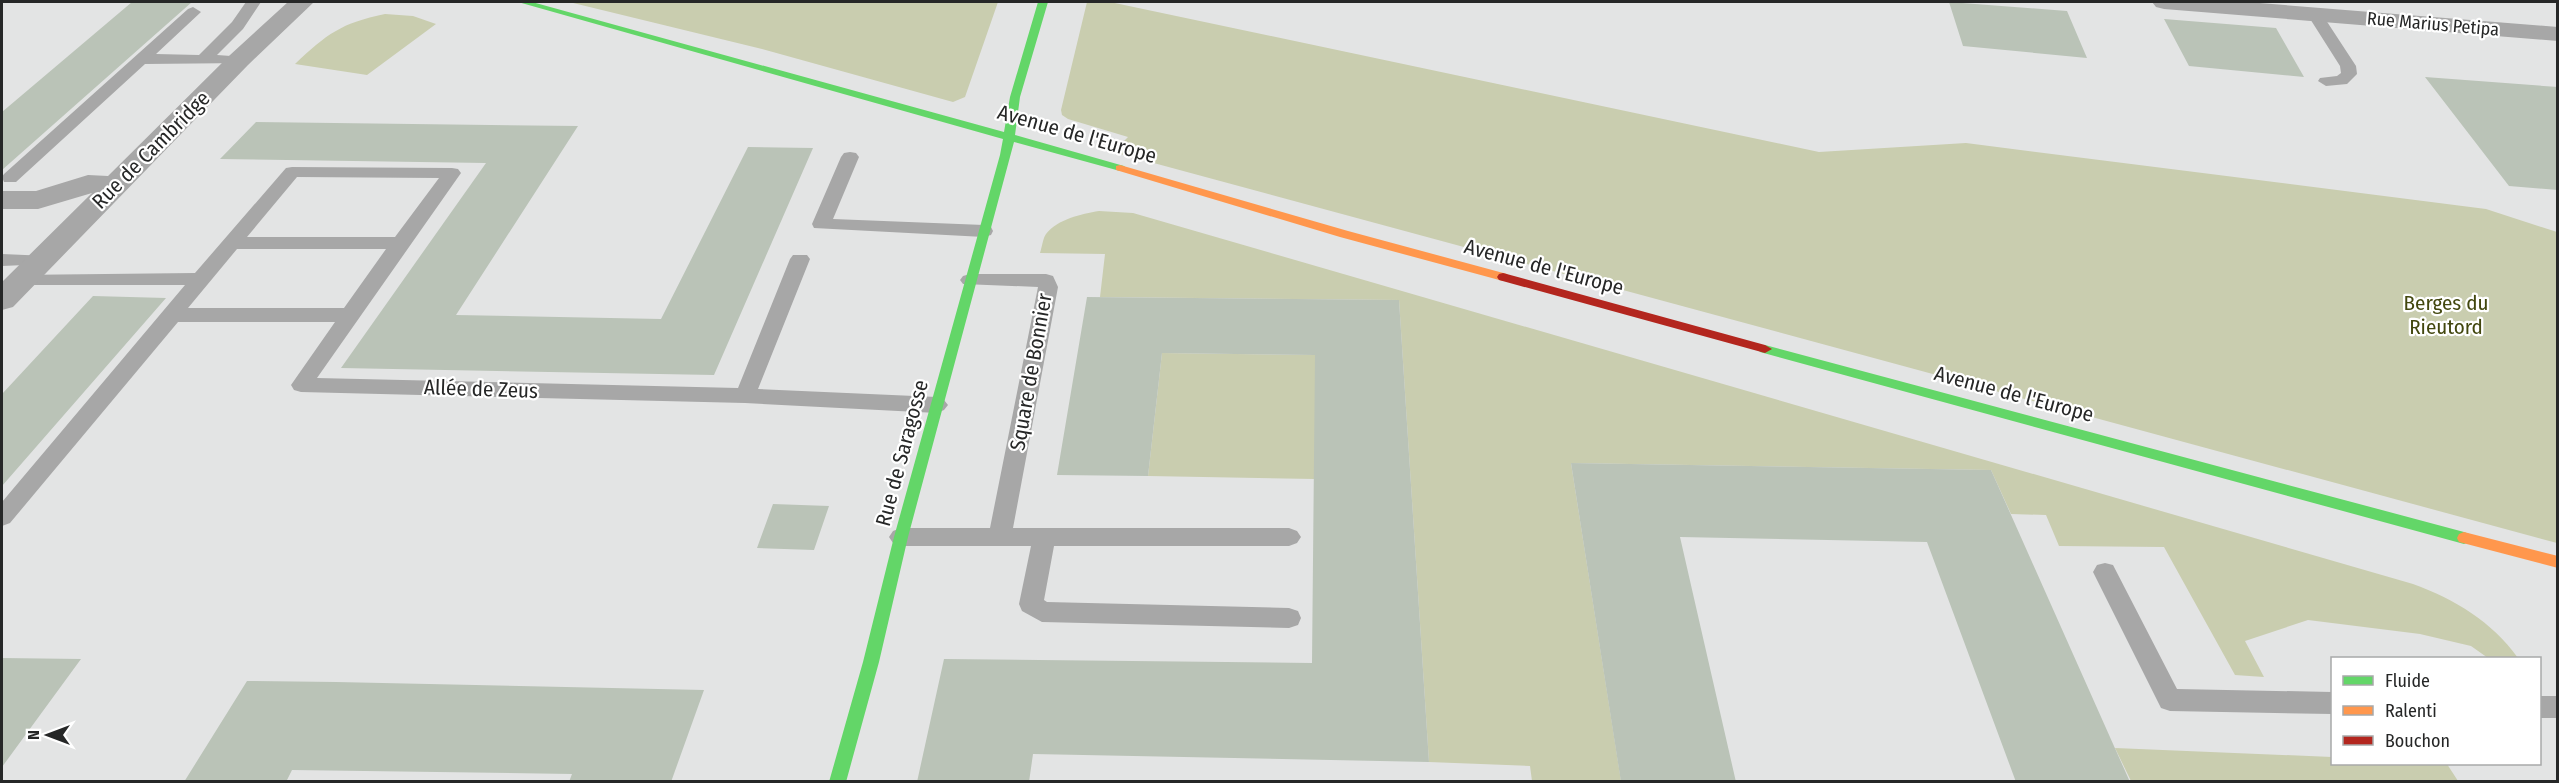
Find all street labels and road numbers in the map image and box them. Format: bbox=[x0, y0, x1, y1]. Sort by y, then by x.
street label: Rue Marius Petipa bbox=[2366, 7, 2500, 41]
street label: Rue de Cambridge bbox=[87, 86, 215, 214]
street label: Avenue de l'Europe bbox=[995, 99, 1159, 169]
street label: Avenue de l'Europe bbox=[1461, 233, 1627, 301]
street label: Square de Bonnier bbox=[1004, 291, 1058, 453]
street label: Avenue de l'Europe bbox=[1931, 360, 2097, 428]
street label: Allée de Zeus bbox=[424, 374, 538, 404]
street label: Rue de Saragosse bbox=[870, 377, 934, 529]

